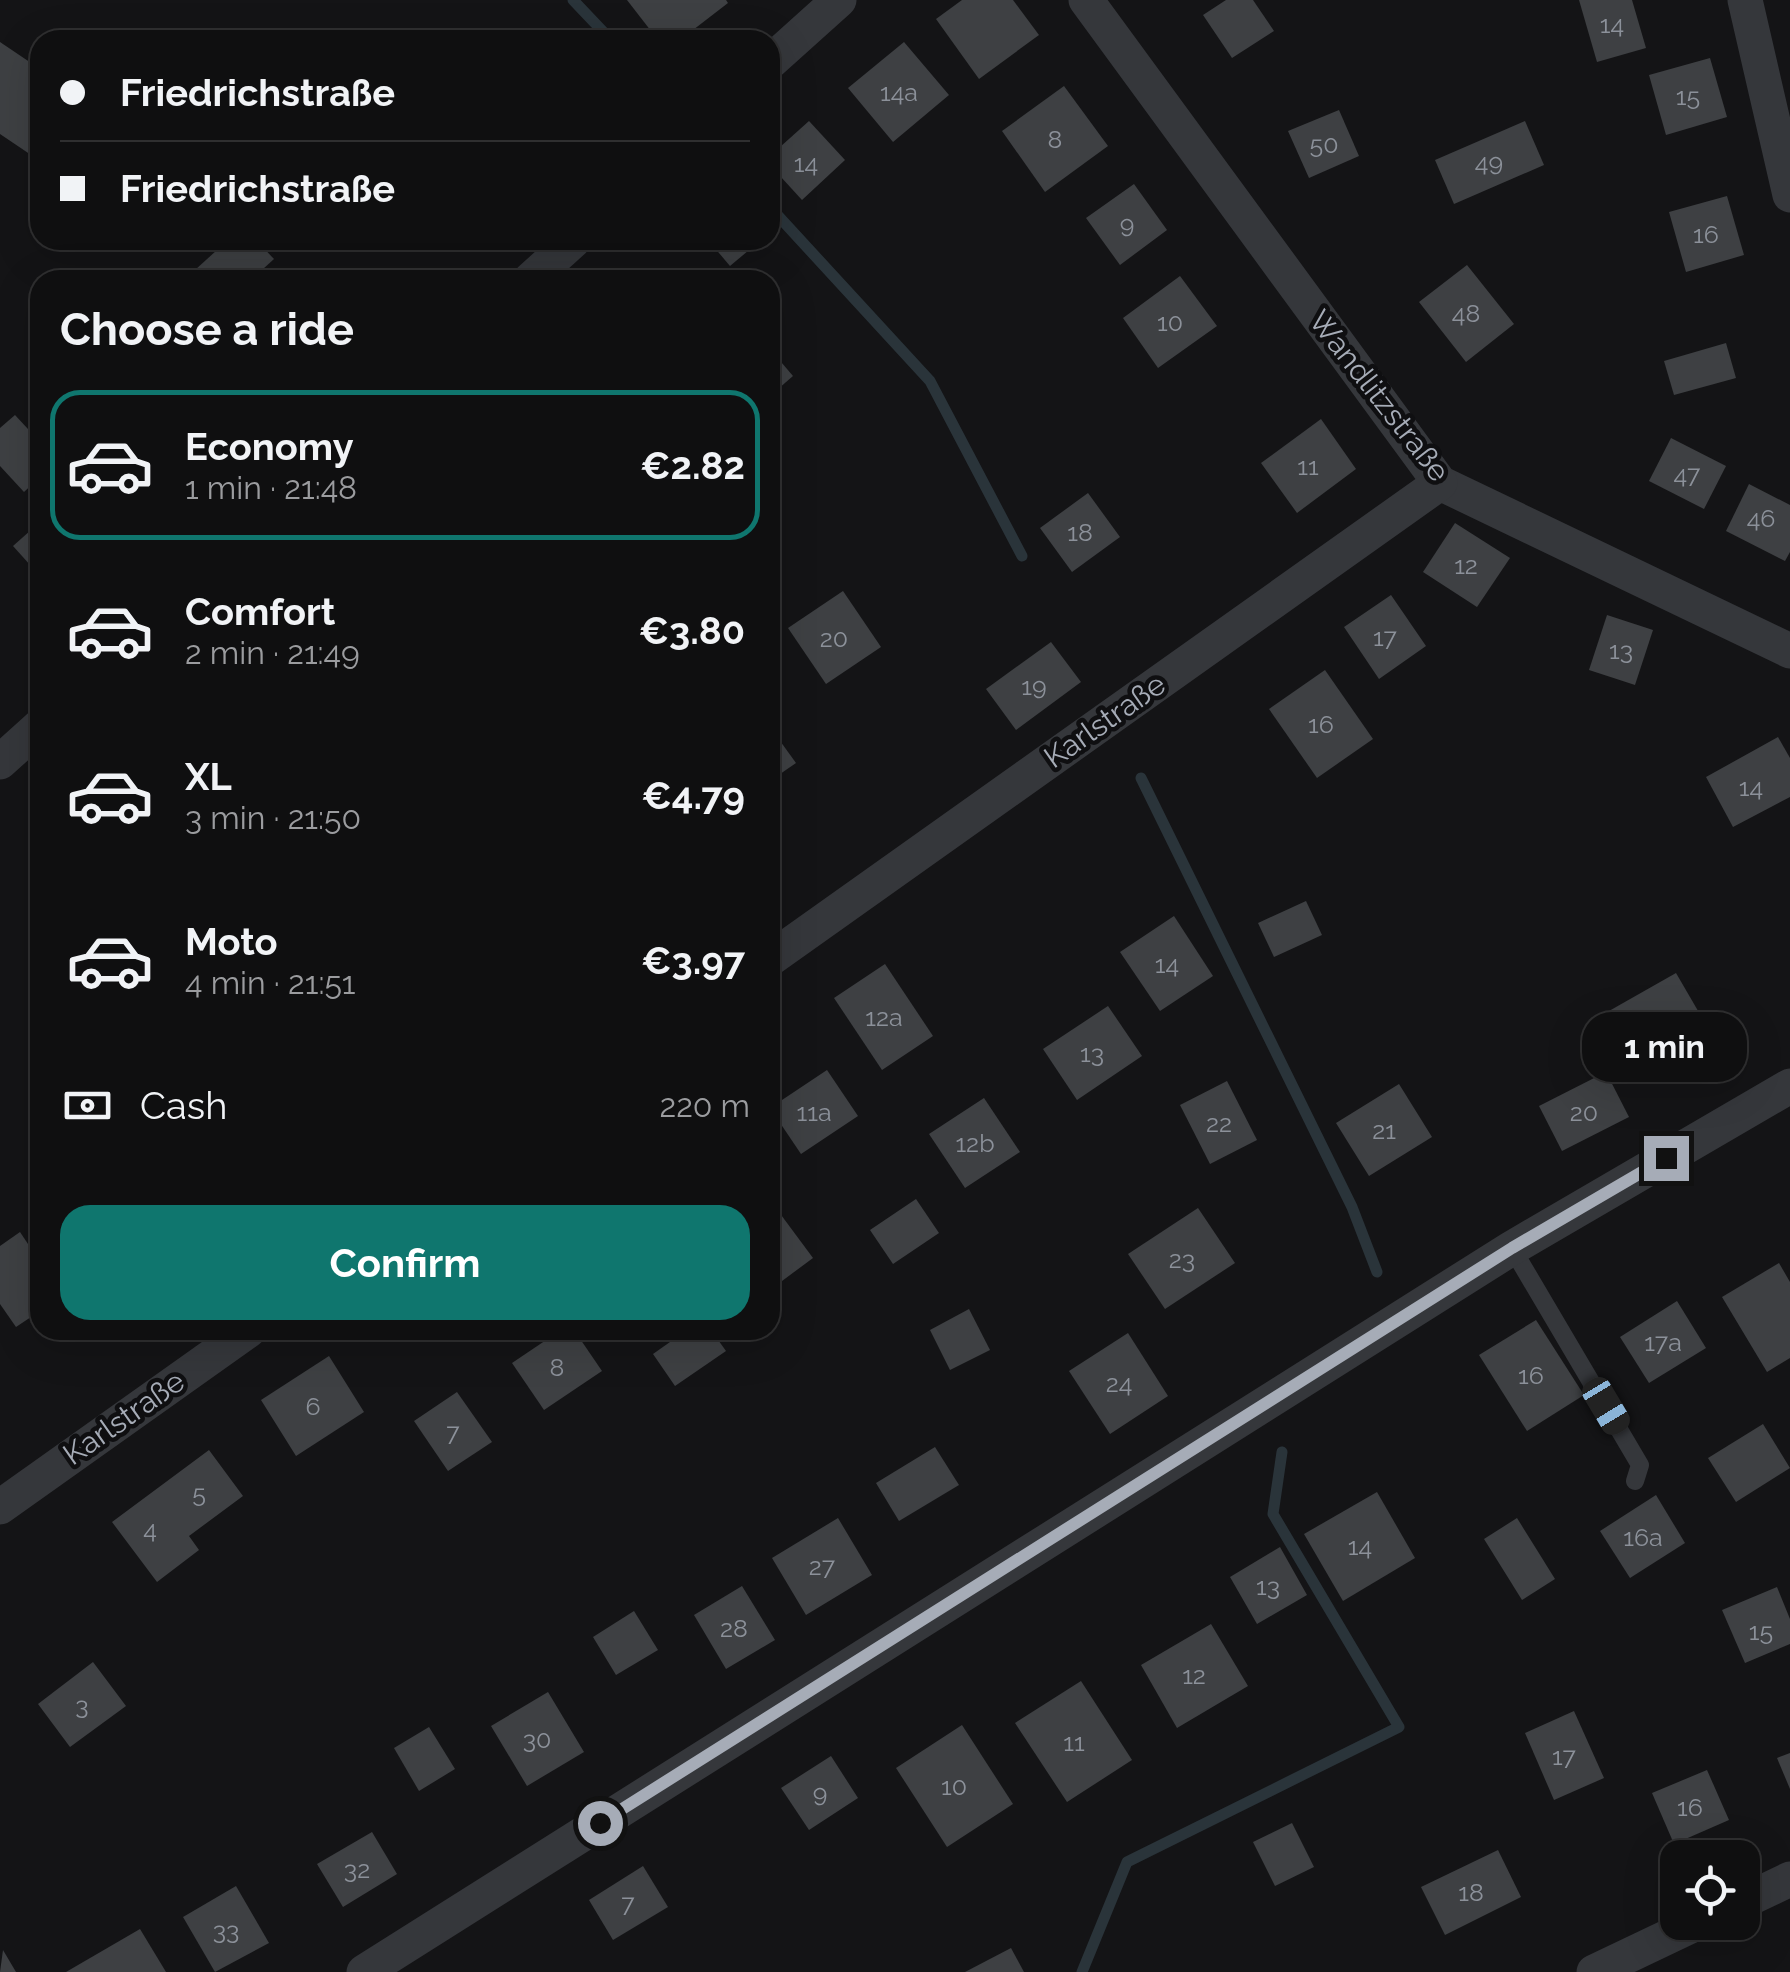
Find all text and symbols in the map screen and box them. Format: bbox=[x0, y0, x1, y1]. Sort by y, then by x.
house number: 14 bbox=[1600, 9, 1624, 39]
text: Friedrichstraße bbox=[120, 70, 395, 115]
house number: 14a bbox=[880, 77, 918, 107]
house number: 15 bbox=[1676, 81, 1700, 111]
house number: 8 bbox=[1048, 124, 1062, 154]
house number: 50 bbox=[1310, 129, 1338, 159]
house number: 49 bbox=[1475, 147, 1503, 177]
house number: 14 bbox=[794, 148, 818, 178]
text: Friedrichstraße bbox=[120, 166, 395, 211]
house number: 9 bbox=[1120, 209, 1134, 239]
house number: 16 bbox=[1693, 219, 1719, 249]
house number: 48 bbox=[1452, 298, 1480, 328]
text: Choose a ride bbox=[60, 303, 354, 356]
street label: Wandlitzstraße bbox=[1302, 303, 1457, 488]
house number: 10 bbox=[1157, 307, 1183, 337]
icon: car bbox=[65, 420, 155, 510]
text: Economy bbox=[185, 424, 354, 469]
text: €2.82 bbox=[640, 443, 745, 488]
house number: 11 bbox=[1297, 451, 1319, 481]
house number: 47 bbox=[1674, 459, 1701, 489]
text: 1 min · 21:48 bbox=[185, 469, 357, 506]
house number: 46 bbox=[1747, 503, 1775, 533]
house number: 18 bbox=[1067, 517, 1093, 547]
house number: 12 bbox=[1454, 550, 1478, 580]
icon: car bbox=[65, 585, 155, 675]
text: Comfort bbox=[185, 589, 335, 634]
text: €3.80 bbox=[639, 608, 745, 653]
house number: 17 bbox=[1373, 622, 1398, 652]
house number: 20 bbox=[820, 623, 848, 653]
text: 2 min · 21:49 bbox=[185, 634, 360, 671]
house number: 13 bbox=[1609, 635, 1633, 665]
street label: Karlstraße bbox=[1037, 666, 1172, 775]
house number: 19 bbox=[1021, 671, 1047, 701]
house number: 16 bbox=[1308, 709, 1334, 739]
icon: car bbox=[65, 750, 155, 840]
text: XL bbox=[185, 754, 232, 799]
house number: 14 bbox=[1739, 772, 1763, 802]
text: €4.79 bbox=[641, 773, 745, 818]
text: 3 min · 21:50 bbox=[185, 799, 361, 836]
icon: car bbox=[65, 915, 155, 1005]
text: Moto bbox=[185, 919, 278, 964]
text: €3.97 bbox=[641, 938, 745, 983]
house number: 14 bbox=[1155, 949, 1179, 979]
text: 4 min · 21:51 bbox=[185, 964, 356, 1001]
house number: 12a bbox=[865, 1002, 903, 1032]
callout: 1 min bbox=[1584, 1013, 1748, 1083]
text: 1 min bbox=[1624, 1028, 1705, 1065]
house number: 13 bbox=[1080, 1038, 1104, 1068]
icon: cash bbox=[60, 1078, 115, 1133]
text: Cash bbox=[140, 1083, 227, 1128]
text: 220 m bbox=[660, 1087, 750, 1124]
house number: 11a bbox=[796, 1097, 832, 1127]
house number: 20 bbox=[1570, 1097, 1598, 1127]
house number: 22 bbox=[1206, 1108, 1232, 1138]
house number: 21 bbox=[1372, 1115, 1396, 1145]
house number: 12b bbox=[955, 1128, 995, 1158]
route end bbox=[1644, 1136, 1689, 1181]
button: Confirm bbox=[60, 1205, 750, 1320]
house number: 23 bbox=[1169, 1244, 1195, 1274]
house number: 17a bbox=[1644, 1327, 1682, 1357]
house number: 8 bbox=[550, 1352, 564, 1382]
house number: 16 bbox=[1518, 1360, 1544, 1390]
street label: Karlstraße bbox=[56, 1363, 191, 1472]
house number: 24 bbox=[1106, 1368, 1132, 1398]
car bbox=[1578, 1373, 1634, 1439]
house number: 6 bbox=[305, 1391, 321, 1421]
house number: 7 bbox=[446, 1417, 460, 1447]
house number: 5 bbox=[192, 1478, 206, 1508]
house number: 4 bbox=[143, 1514, 157, 1544]
house number: 16a bbox=[1623, 1522, 1663, 1552]
house number: 14 bbox=[1348, 1531, 1372, 1561]
house number: 27 bbox=[809, 1551, 836, 1581]
house number: 13 bbox=[1256, 1571, 1280, 1601]
house number: 28 bbox=[720, 1613, 748, 1643]
house number: 15 bbox=[1749, 1616, 1773, 1646]
house number: 12 bbox=[1182, 1660, 1206, 1690]
house number: 3 bbox=[75, 1690, 89, 1720]
house number: 30 bbox=[523, 1724, 551, 1754]
house number: 11 bbox=[1063, 1727, 1085, 1757]
house number: 17 bbox=[1552, 1741, 1577, 1771]
house number: 10 bbox=[941, 1771, 967, 1801]
house number: 9 bbox=[813, 1778, 827, 1808]
house number: 16 bbox=[1677, 1792, 1703, 1822]
route start bbox=[578, 1801, 623, 1846]
map controls bbox=[1660, 1840, 1760, 1940]
button: locate bbox=[1660, 1840, 1760, 1940]
house number: 32 bbox=[344, 1854, 370, 1884]
house number: 18 bbox=[1458, 1877, 1484, 1907]
house number: 7 bbox=[621, 1888, 635, 1918]
house number: 33 bbox=[213, 1915, 239, 1945]

